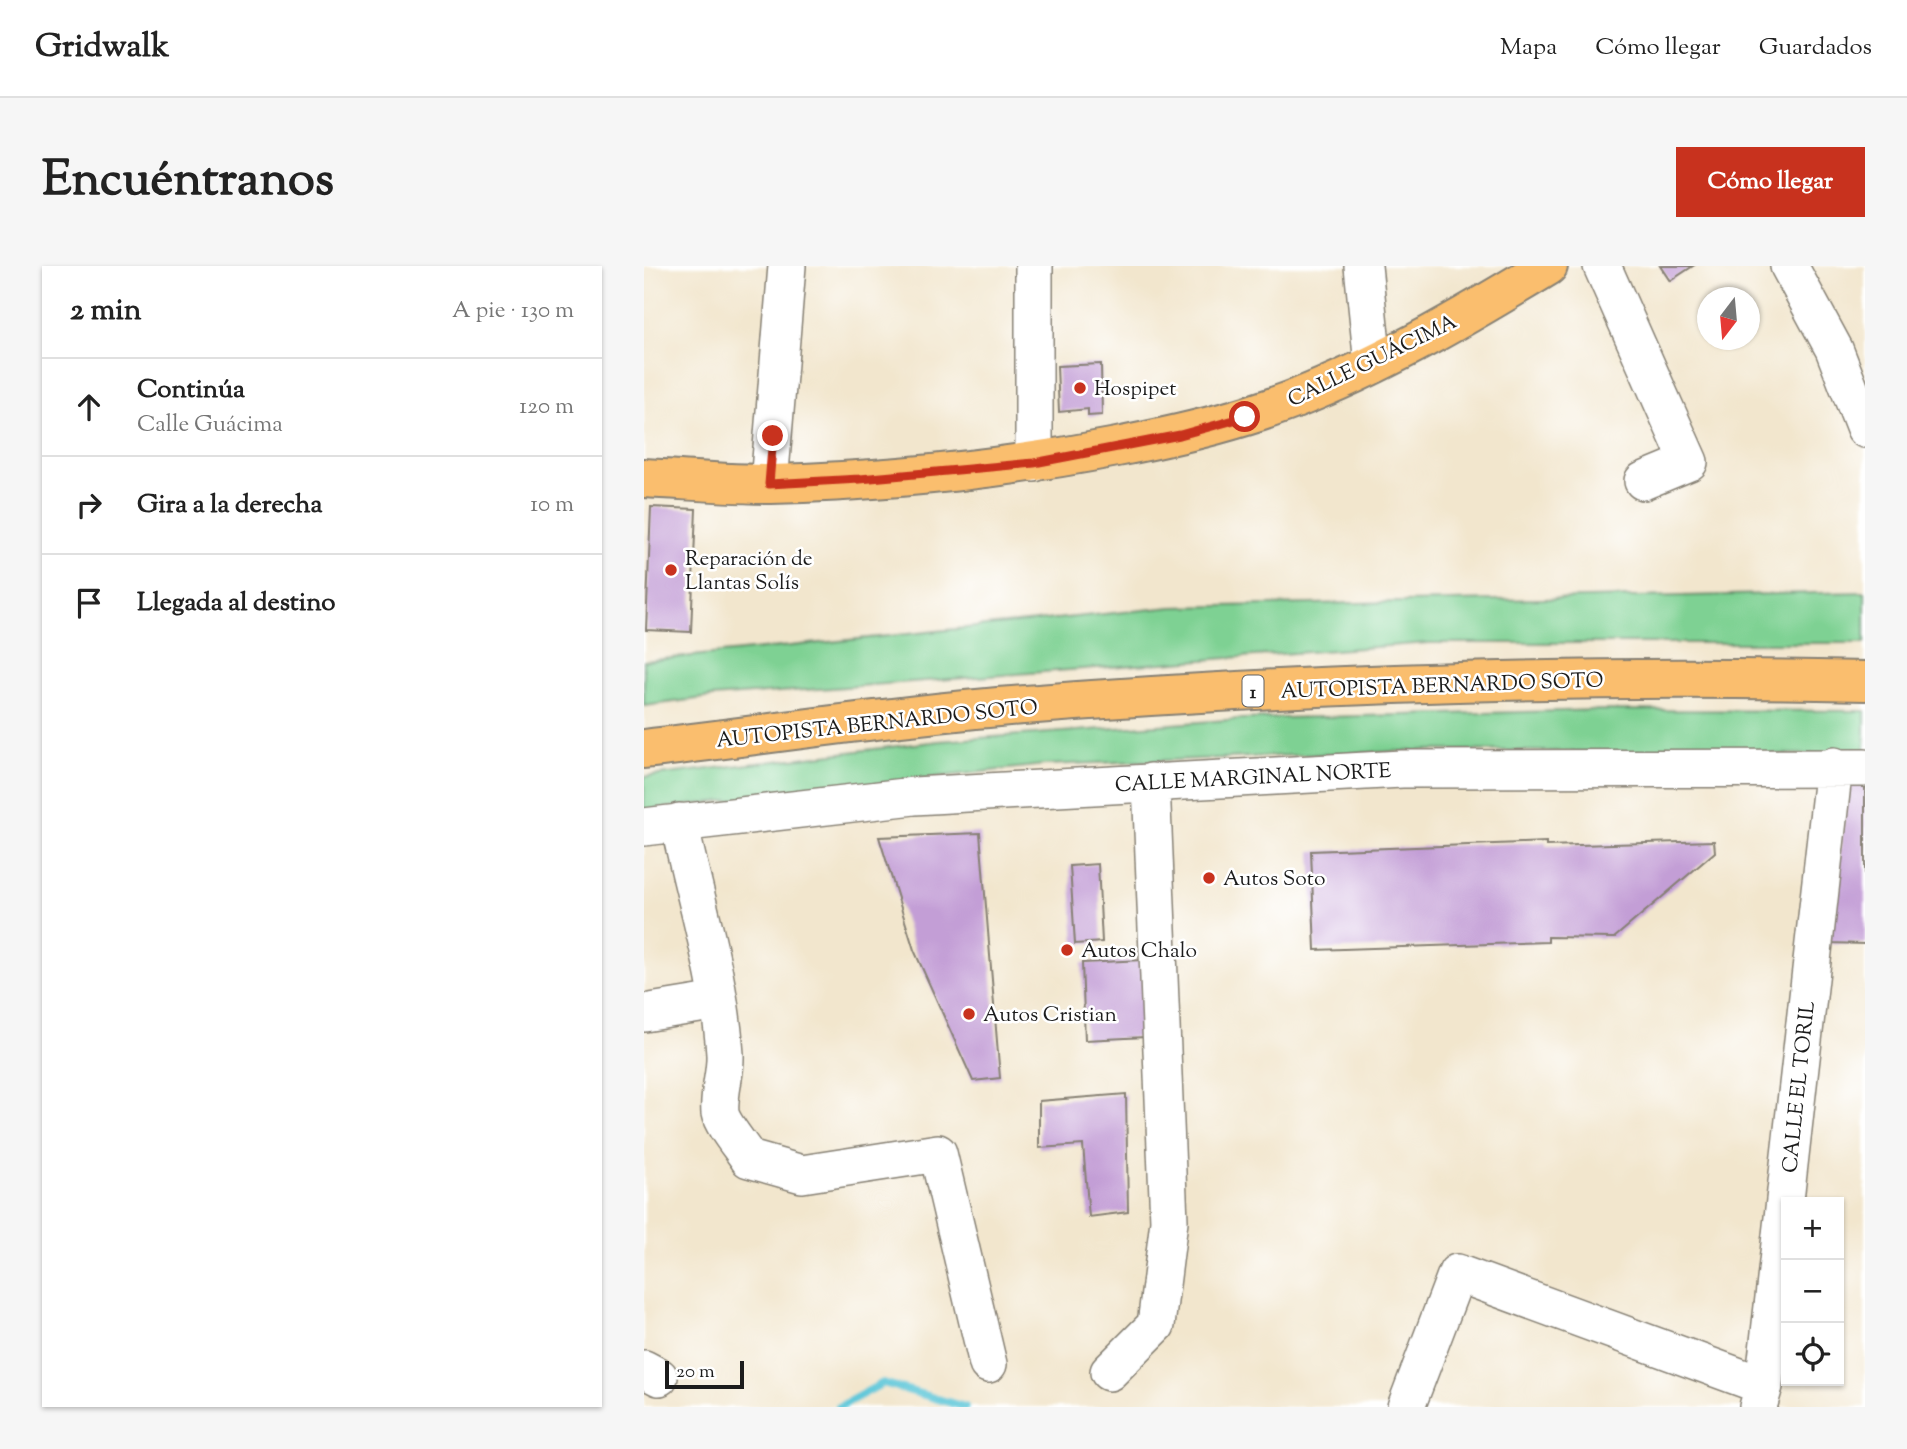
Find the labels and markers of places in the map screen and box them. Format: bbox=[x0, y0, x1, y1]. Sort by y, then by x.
place label: Hospipet bbox=[1094, 375, 1176, 405]
marker: Hospipet bbox=[1072, 380, 1088, 396]
place label: Reparación de Llantas Solís bbox=[685, 545, 813, 599]
marker: Reparación de Llantas Solís bbox=[663, 562, 679, 578]
place label: Autos Soto bbox=[1223, 865, 1325, 895]
marker: Autos Soto bbox=[1201, 870, 1217, 886]
place label: Autos Chalo bbox=[1081, 937, 1197, 967]
marker: Autos Chalo bbox=[1059, 942, 1075, 958]
place label: Autos Cristian bbox=[983, 1001, 1117, 1031]
marker: Autos Cristian bbox=[961, 1006, 977, 1022]

